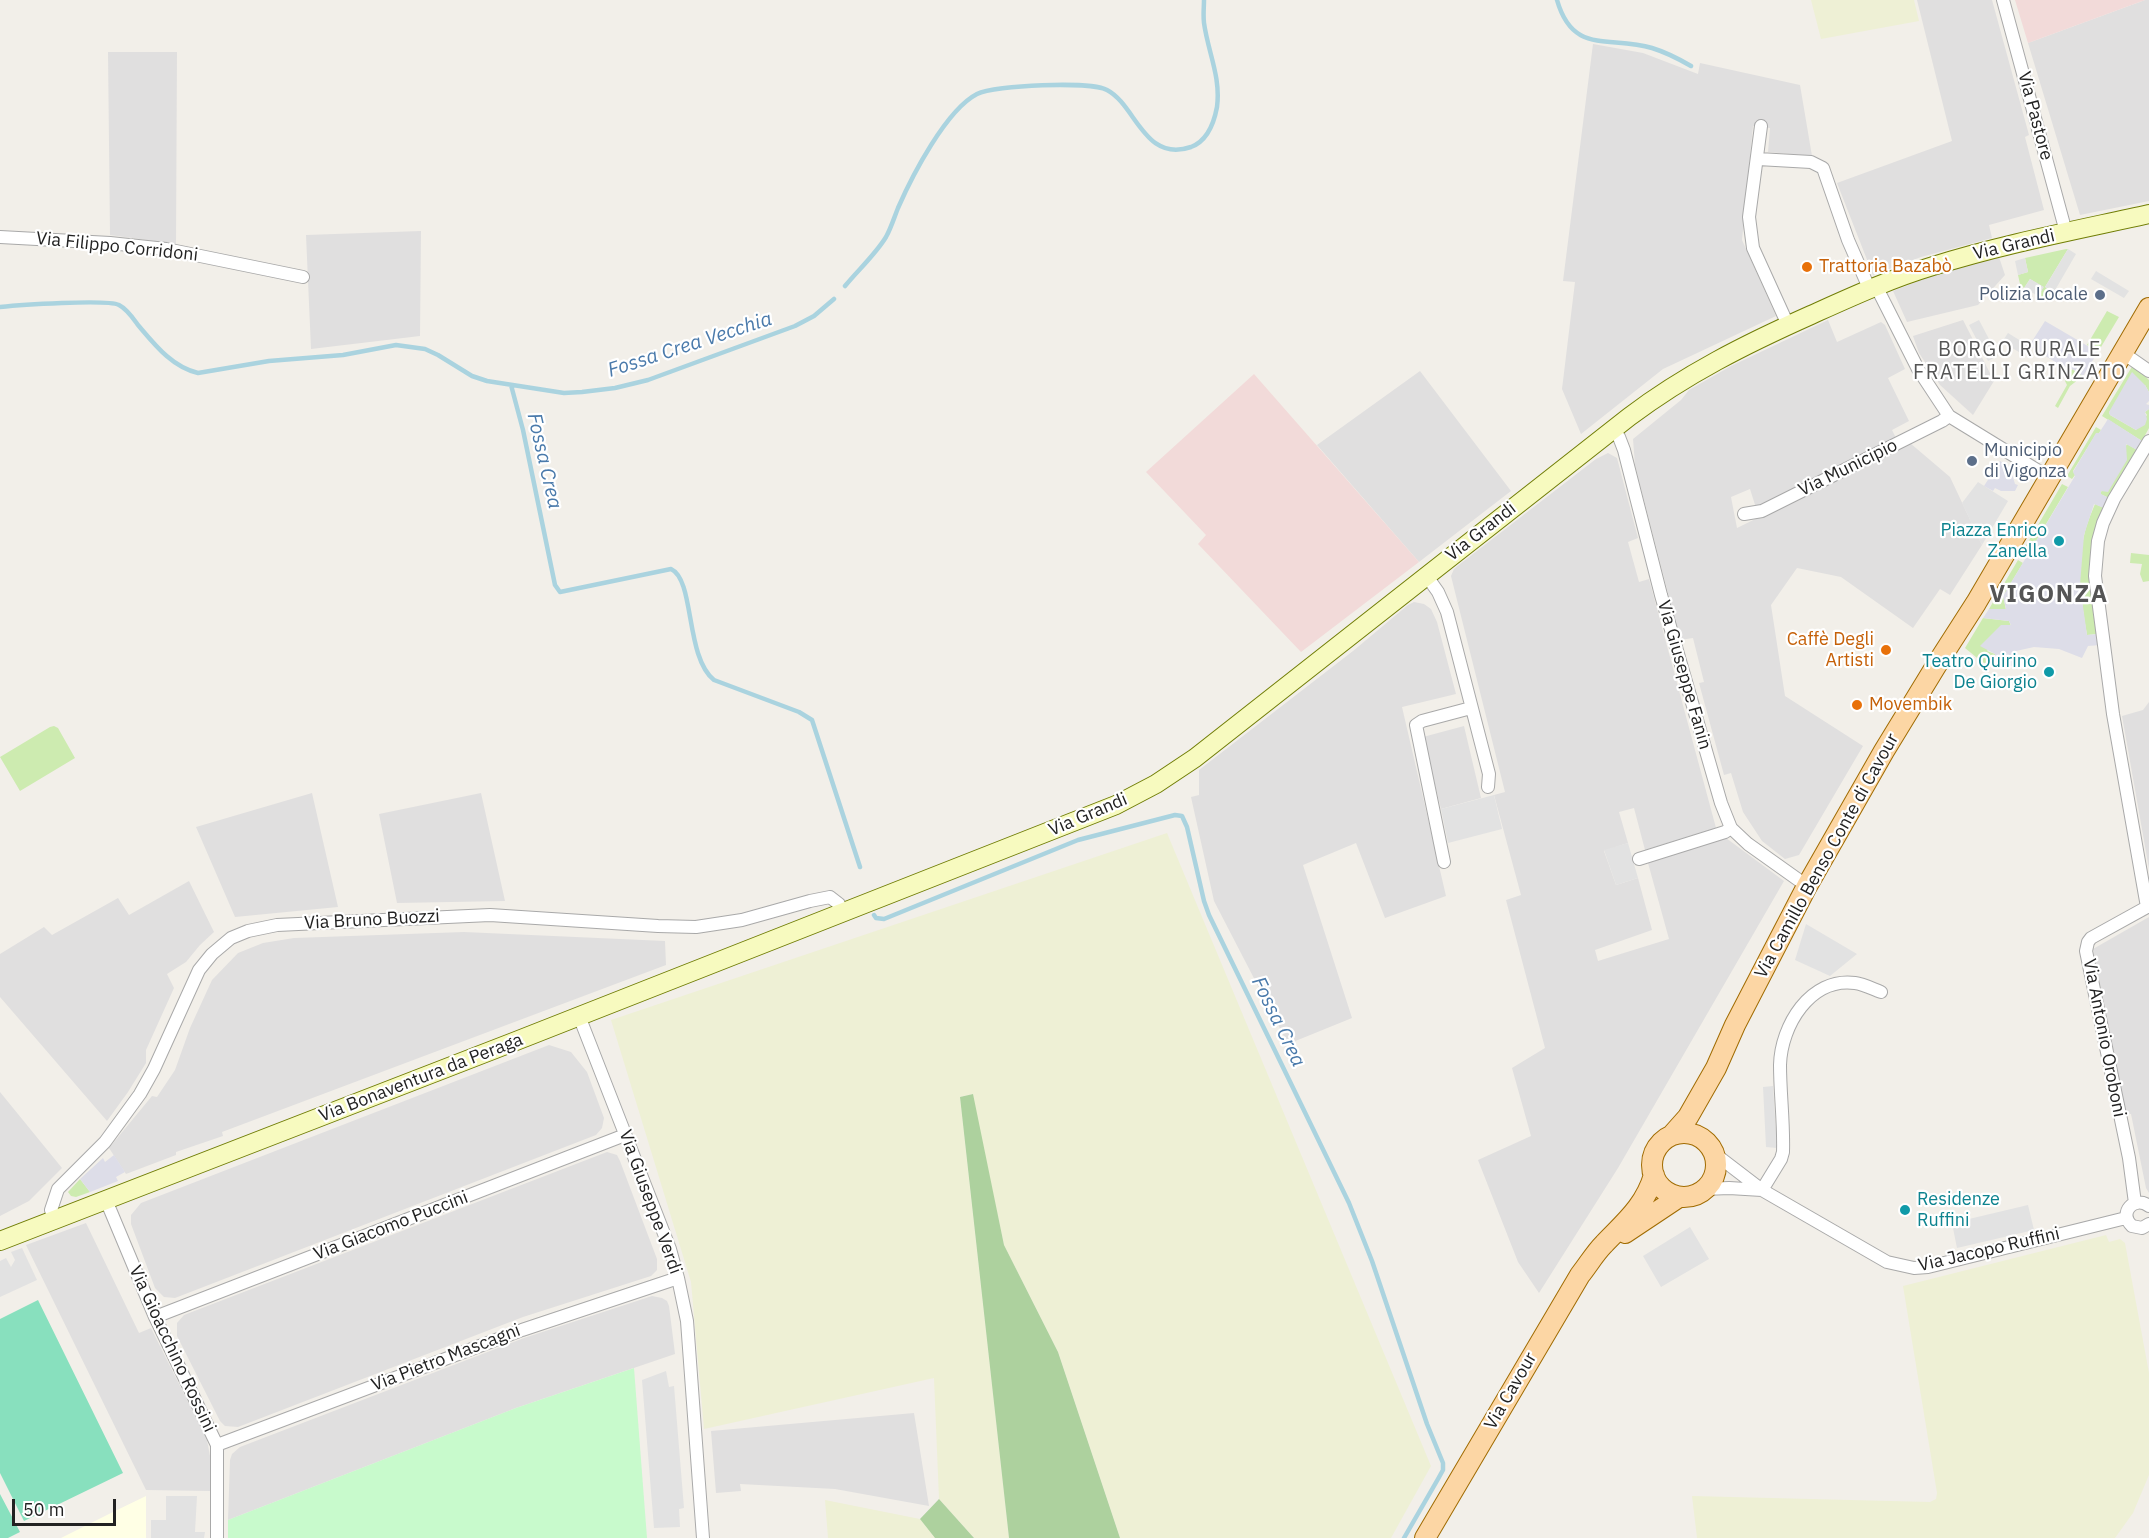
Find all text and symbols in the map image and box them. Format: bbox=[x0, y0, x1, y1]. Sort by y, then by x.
street label: Via Pastore bbox=[2013, 69, 2057, 163]
street label: Via Grandi bbox=[1971, 225, 2057, 265]
street label: Via Filippo Corridoni bbox=[35, 228, 199, 266]
place label: Trattoria Bazabò bbox=[1819, 256, 1952, 278]
marker: Trattoria Bazabò bbox=[1800, 260, 1814, 274]
place label: Polizia Locale bbox=[1979, 284, 2088, 306]
marker: Polizia Locale bbox=[2093, 288, 2107, 302]
water label: Fossa Crea Vecchia bbox=[605, 307, 775, 383]
district label: BORGO RURALE FRATELLI GRINZATO bbox=[1913, 338, 2127, 385]
water label: Fossa Crea bbox=[521, 411, 567, 511]
street label: Via Municipio bbox=[1795, 435, 1901, 501]
place label: Municipio di Vigonza bbox=[1984, 440, 2066, 482]
marker: Municipio di Vigonza bbox=[1965, 454, 1979, 468]
street label: Via Grandi bbox=[1442, 498, 1520, 566]
place label: Piazza Enrico Zanella bbox=[1941, 520, 2047, 562]
marker: Piazza Enrico Zanella bbox=[2052, 534, 2066, 548]
district label: VIGONZA bbox=[1989, 581, 2109, 609]
street label: Via Giuseppe Fanin bbox=[1652, 598, 1716, 752]
place label: Caffè Degli Artisti bbox=[1787, 629, 1874, 672]
marker: Caffè Degli Artisti bbox=[1879, 643, 1893, 657]
place label: Teatro Quirino De Giorgio bbox=[1922, 651, 2037, 694]
marker: Teatro Quirino De Giorgio bbox=[2042, 665, 2056, 679]
place label: Movembik bbox=[1869, 694, 1952, 716]
marker: Movembik bbox=[1850, 698, 1864, 712]
street label: Via Camillo Benso Conte di Cavour bbox=[1750, 730, 1904, 982]
street label: Via Grandi bbox=[1046, 789, 1130, 841]
street label: Via Bruno Buozzi bbox=[304, 906, 440, 934]
street label: Via Antonio Oroboni bbox=[2078, 957, 2130, 1119]
water label: Fossa Crea bbox=[1246, 973, 1310, 1071]
street label: Via Bonaventura da Peraga bbox=[316, 1029, 526, 1127]
street label: Via Giuseppe Verdi bbox=[614, 1127, 686, 1277]
street label: Via Giacomo Puccini bbox=[311, 1187, 471, 1265]
place label: Residenze Ruffini bbox=[1917, 1189, 2000, 1232]
marker: Residenze Ruffini bbox=[1898, 1203, 1912, 1217]
street label: Via Jacopo Ruffini bbox=[1916, 1223, 2062, 1277]
street label: Via Gioacchino Rossini bbox=[124, 1262, 220, 1436]
street label: Via Pietro Mascagni bbox=[369, 1320, 523, 1396]
street label: Via Cavour bbox=[1480, 1349, 1542, 1433]
scale bar bbox=[15, 1487, 118, 1525]
text: 50 m bbox=[23, 1498, 65, 1521]

